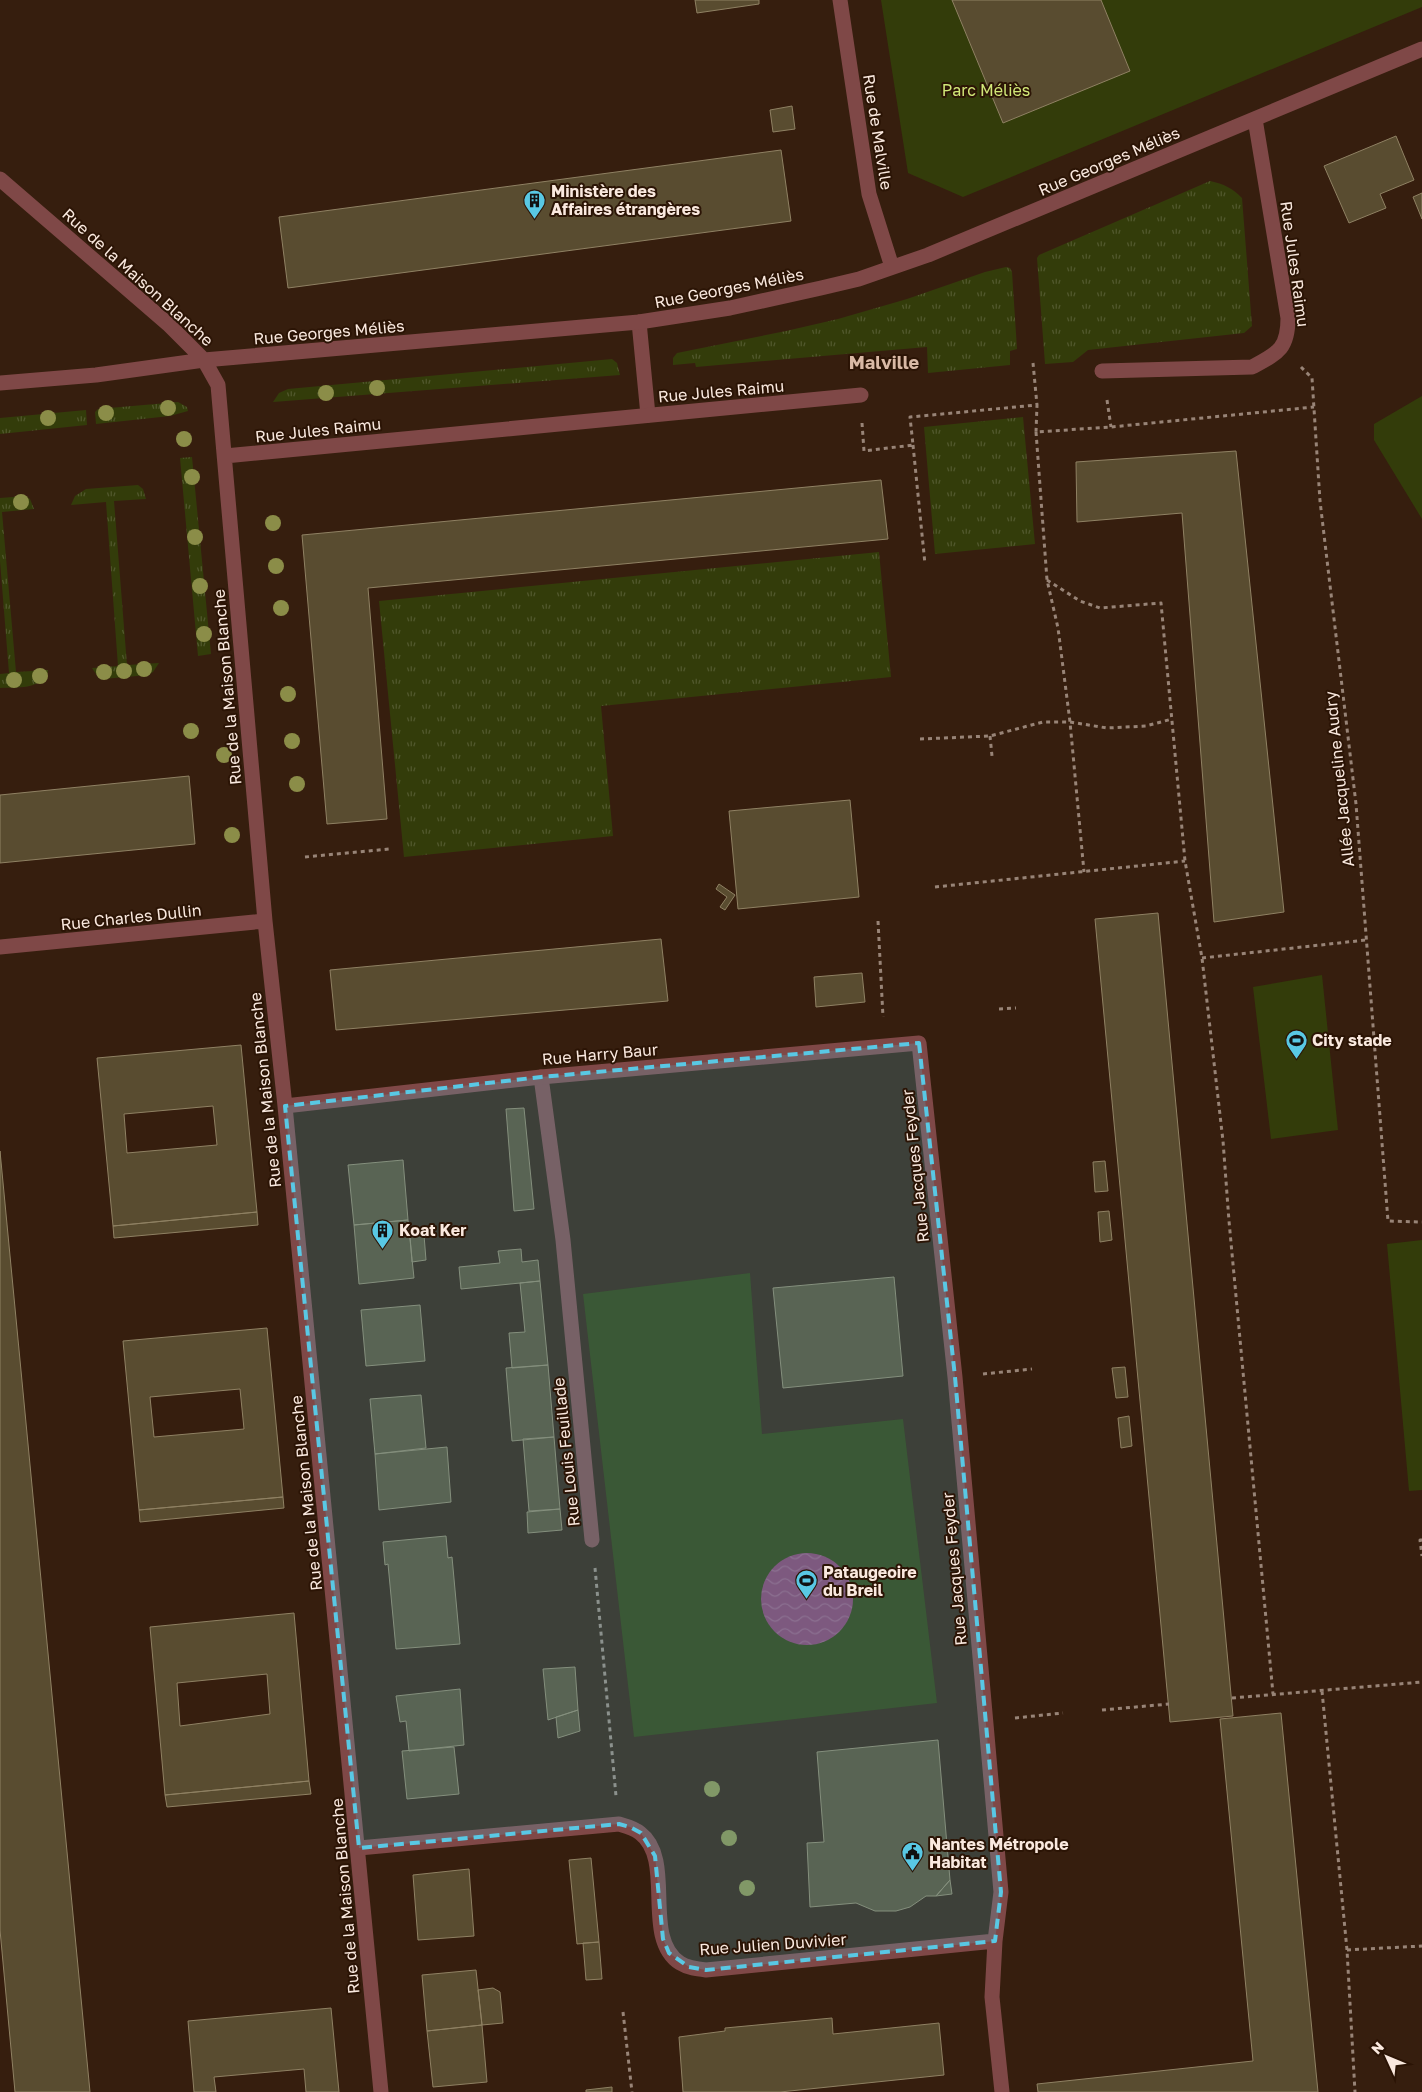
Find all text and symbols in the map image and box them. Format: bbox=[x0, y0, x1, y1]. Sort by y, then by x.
street label: Rue de Malville bbox=[859, 73, 897, 191]
park label: Parc Méliès bbox=[942, 80, 1030, 100]
street label: Rue Georges Méliès bbox=[1035, 122, 1183, 200]
place label: Ministère des Affaires étrangères bbox=[551, 181, 700, 219]
building icon: Ministère des Affaires étrangères bbox=[523, 188, 547, 219]
street label: Rue Jules Raimu bbox=[1276, 200, 1314, 328]
street label: Rue de la Maison Blanche bbox=[58, 204, 218, 350]
street label: Rue Georges Méliès bbox=[653, 264, 805, 312]
street label: Rue Georges Méliès bbox=[253, 315, 405, 349]
district label: Malville bbox=[849, 351, 920, 373]
street label: Rue Jules Raimu bbox=[657, 376, 785, 406]
street label: Rue Jules Raimu bbox=[254, 413, 382, 447]
street label: Rue de la Maison Blanche bbox=[208, 588, 246, 786]
street label: Allée Jacqueline Audry bbox=[1320, 690, 1358, 868]
street label: Rue Charles Dullin bbox=[60, 900, 202, 934]
street label: Rue de la Maison Blanche bbox=[245, 991, 285, 1189]
sports icon: City stade bbox=[1284, 1028, 1308, 1059]
place label: City stade bbox=[1312, 1030, 1392, 1050]
street label: Rue Harry Baur bbox=[541, 1039, 659, 1069]
street label: Rue Jacques Feyder bbox=[897, 1088, 933, 1244]
building icon: Koat Ker bbox=[371, 1218, 395, 1249]
place label: Koat Ker bbox=[399, 1220, 467, 1240]
street label: Rue Louis Feuillade bbox=[548, 1377, 584, 1527]
street label: Rue de la Maison Blanche bbox=[286, 1394, 326, 1592]
street label: Rue Jacques Feyder bbox=[937, 1492, 971, 1646]
place label: Pataugeoire du Breil bbox=[823, 1562, 917, 1600]
sports icon: Pataugeoire du Breil bbox=[795, 1569, 819, 1600]
street label: Rue de la Maison Blanche bbox=[326, 1797, 364, 1995]
place label: Nantes Métropole Habitat bbox=[929, 1834, 1069, 1872]
public building icon: Nantes Métropole Habitat bbox=[901, 1841, 925, 1872]
street label: Rue Julien Duvivier bbox=[699, 1929, 847, 1959]
north arrow bbox=[1362, 2032, 1412, 2082]
text: N bbox=[1367, 2038, 1387, 2057]

